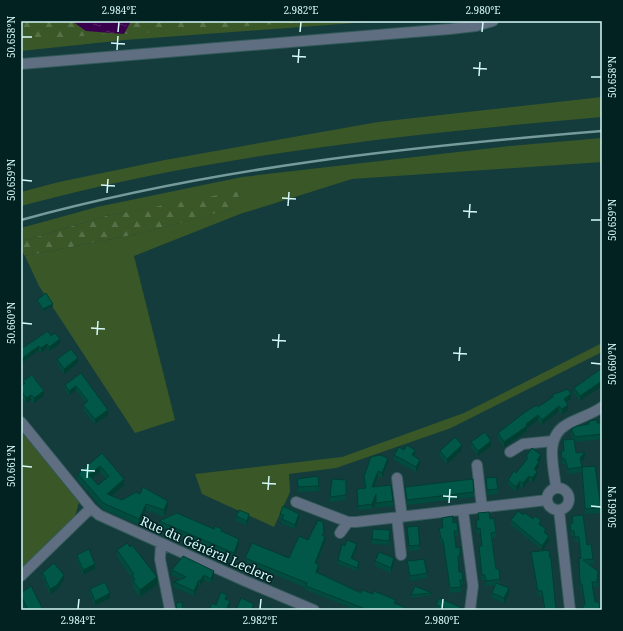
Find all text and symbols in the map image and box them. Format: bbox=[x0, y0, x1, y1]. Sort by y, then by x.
text: 2.984°E bbox=[101, 3, 137, 17]
text: 2.982°E bbox=[283, 3, 319, 17]
text: 2.980°E bbox=[465, 3, 501, 17]
text: 50.658°N bbox=[4, 16, 18, 58]
text: 50.658°N bbox=[605, 56, 619, 98]
text: 50.659°N bbox=[4, 159, 18, 201]
text: 50.659°N bbox=[605, 199, 619, 241]
text: 50.660°N bbox=[4, 302, 18, 344]
text: 50.660°N bbox=[605, 343, 619, 385]
text: 50.661°N bbox=[4, 445, 18, 487]
text: 50.661°N bbox=[605, 486, 619, 528]
street label: Rue du Général Leclerc bbox=[138, 512, 276, 586]
text: 2.984°E bbox=[60, 613, 96, 627]
text: 2.982°E bbox=[242, 613, 278, 627]
text: 2.980°E bbox=[424, 613, 460, 627]

